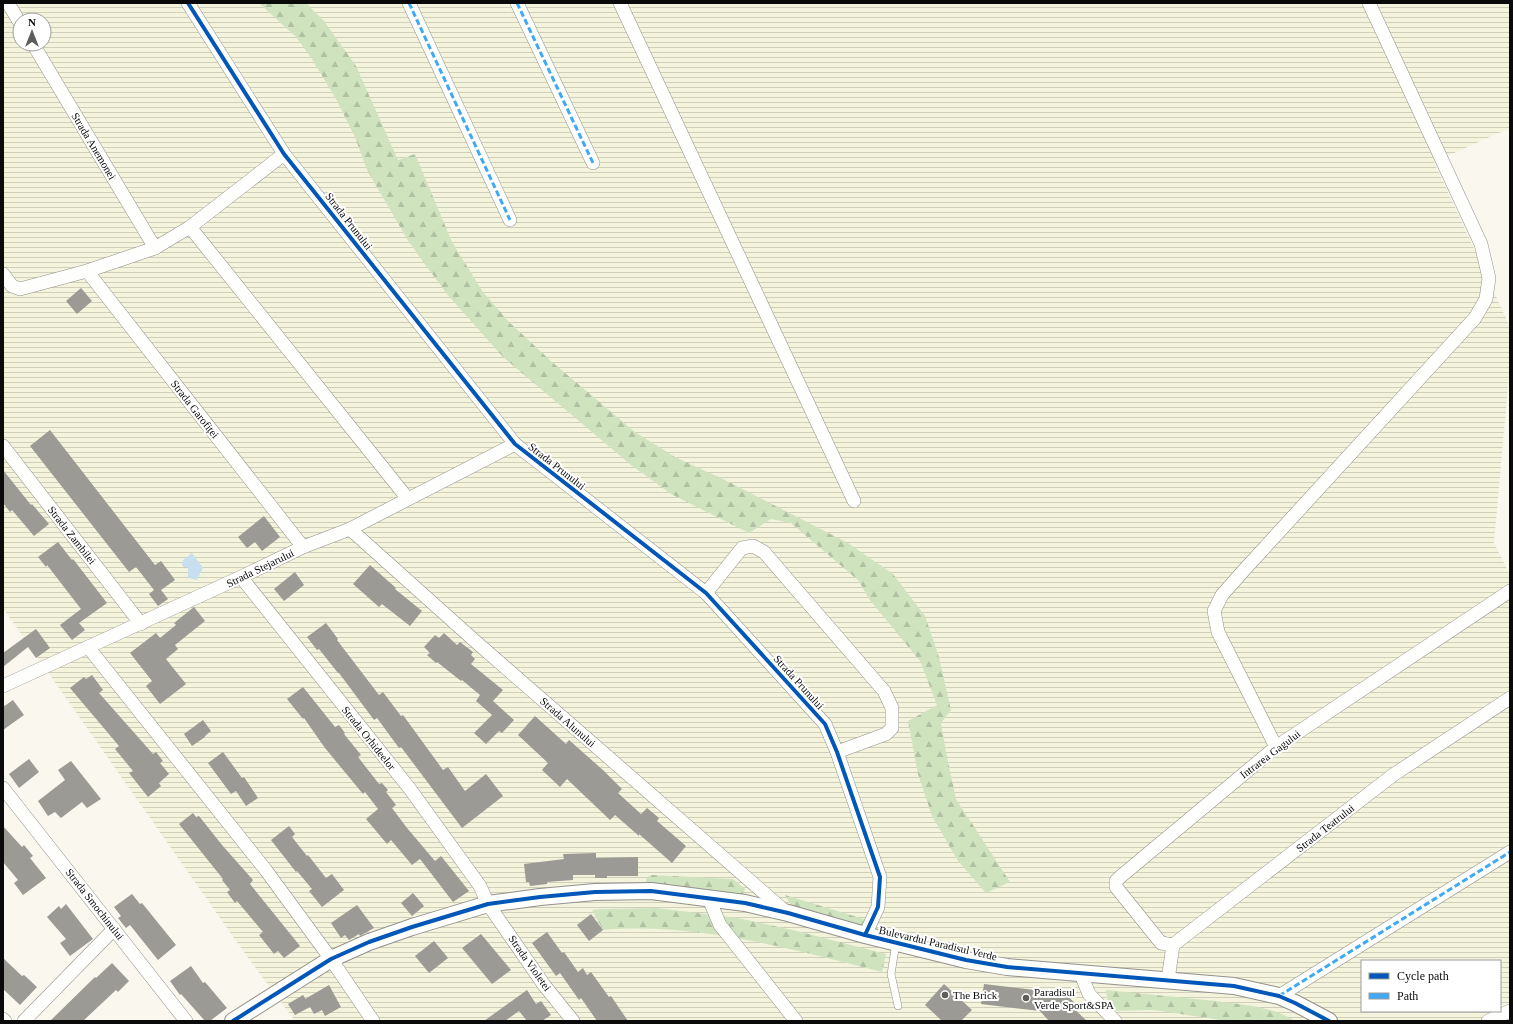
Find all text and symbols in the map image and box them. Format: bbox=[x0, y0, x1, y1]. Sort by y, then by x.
north arrow bbox=[12, 12, 52, 52]
text: N bbox=[28, 16, 36, 28]
street label: Strada Anemonei bbox=[69, 110, 119, 182]
street label: Strada Prunului bbox=[323, 190, 375, 252]
street label: Strada Garofiței bbox=[169, 378, 221, 440]
street label: Strada Prunului bbox=[526, 440, 588, 492]
street label: Strada Zambilei bbox=[46, 504, 98, 566]
street label: Strada Stejarului bbox=[224, 546, 296, 590]
street label: Strada Prunului bbox=[772, 652, 826, 712]
street label: Strada Alunului bbox=[538, 695, 598, 749]
street label: Strada Orhideelor bbox=[340, 704, 399, 773]
street label: Intrarea Gagului bbox=[1237, 727, 1303, 781]
street label: Strada Teatrului bbox=[1294, 802, 1356, 854]
street label: Strada Smochinului bbox=[63, 866, 127, 942]
street label: Bulevardul Paradisul Verde bbox=[878, 924, 998, 962]
street label: Strada Violetei bbox=[506, 933, 554, 993]
legend bbox=[1361, 960, 1501, 1012]
text: Cycle path bbox=[1397, 969, 1449, 983]
place label: Paradisul Verde Sport&SPA bbox=[1034, 986, 1114, 1011]
place label: The Brick bbox=[953, 989, 998, 1001]
text: Path bbox=[1397, 989, 1418, 1003]
marker: The Brick bbox=[940, 990, 950, 1000]
marker: Paradisul Verde Sport&SPA bbox=[1021, 993, 1031, 1003]

